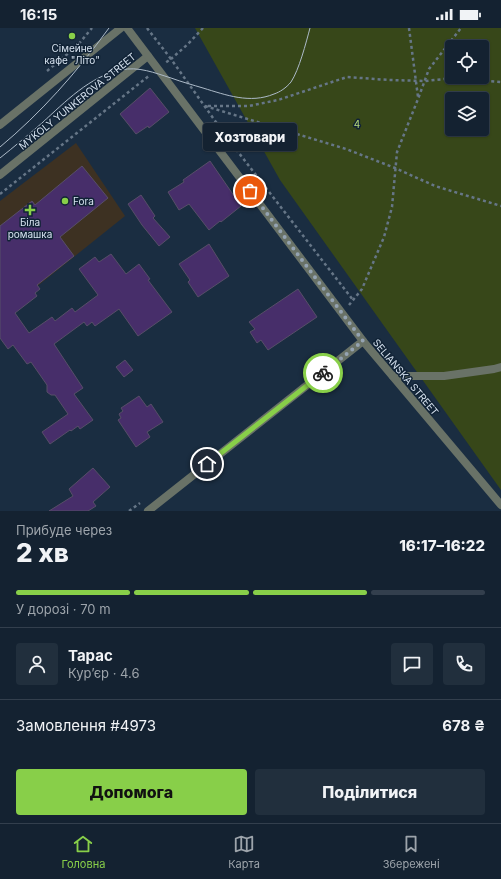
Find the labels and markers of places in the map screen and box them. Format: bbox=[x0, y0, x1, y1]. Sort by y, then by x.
marker: Сімейне кафе "Літо" bbox=[67, 31, 77, 41]
place label: Сімейне кафе "Літо" bbox=[44, 42, 100, 66]
callout: Хозтовари bbox=[203, 123, 297, 151]
pin bbox=[233, 174, 267, 208]
place label: Fora bbox=[73, 195, 94, 207]
marker: Fora bbox=[60, 196, 70, 206]
marker: Біла ромашка bbox=[25, 205, 35, 215]
place label: Біла ромашка bbox=[8, 216, 52, 240]
pin bbox=[190, 447, 224, 481]

